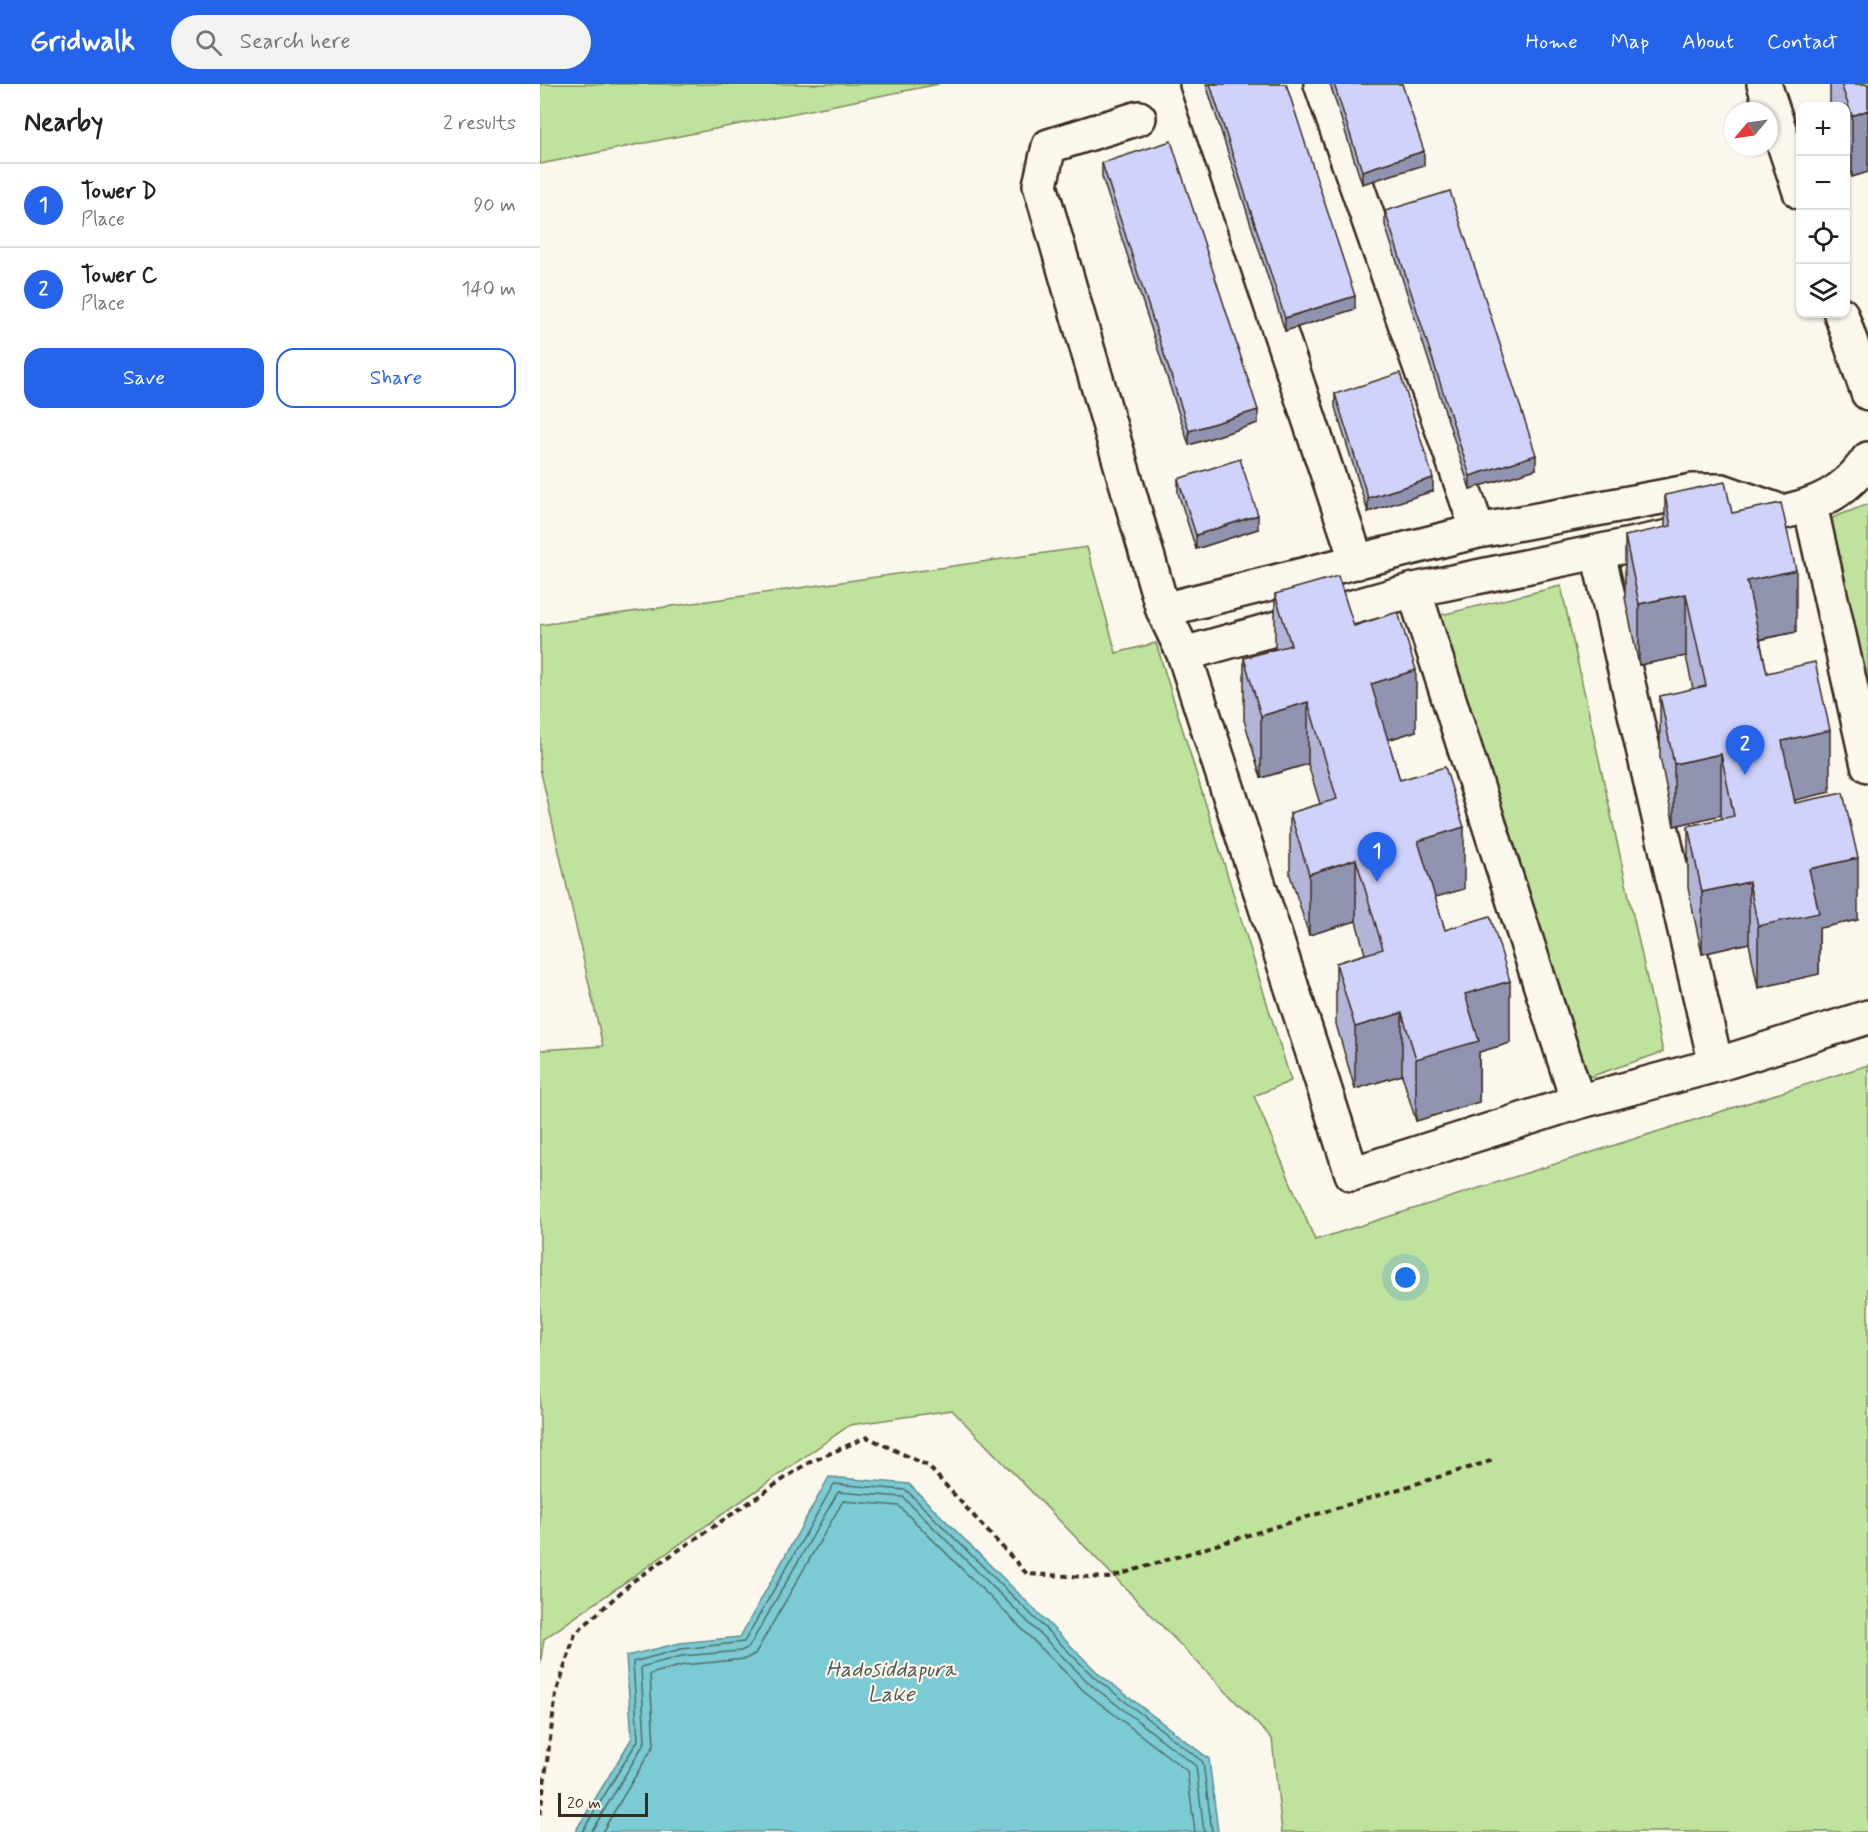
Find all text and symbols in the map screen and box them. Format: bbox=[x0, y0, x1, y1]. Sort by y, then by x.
search box bbox=[171, 15, 591, 69]
text: Gridwalk bbox=[30, 24, 135, 61]
icon: search bbox=[192, 26, 225, 59]
text: Search here bbox=[240, 28, 351, 56]
text: Home bbox=[1526, 28, 1578, 56]
text: Map bbox=[1611, 28, 1649, 56]
text: About bbox=[1682, 28, 1734, 56]
text: Contact bbox=[1767, 28, 1838, 56]
north arrow bbox=[1724, 102, 1778, 156]
map controls bbox=[1796, 102, 1850, 318]
button: + bbox=[1796, 102, 1850, 156]
text: Nearby bbox=[24, 106, 103, 140]
text: 2 results bbox=[443, 110, 516, 137]
button: − bbox=[1796, 156, 1850, 210]
text: Tower D bbox=[81, 178, 157, 206]
text: 1 bbox=[39, 192, 48, 219]
text: 90 m bbox=[473, 192, 516, 219]
text: Place bbox=[81, 206, 125, 233]
button: locate bbox=[1796, 210, 1850, 264]
text: Tower C bbox=[81, 262, 157, 290]
button: layers bbox=[1796, 264, 1850, 318]
text: 2 bbox=[39, 276, 48, 303]
text: 140 m bbox=[462, 276, 516, 303]
text: Place bbox=[81, 290, 125, 317]
button: Save bbox=[24, 348, 264, 408]
button: Share bbox=[276, 348, 516, 408]
pin: 2 bbox=[1726, 726, 1764, 775]
pin: 1 bbox=[1358, 832, 1396, 882]
your location bbox=[1391, 1263, 1420, 1292]
water label: Hadosiddapura Lake bbox=[826, 1656, 957, 1709]
scale bar bbox=[558, 1790, 648, 1818]
text: 20 m bbox=[567, 1793, 601, 1814]

